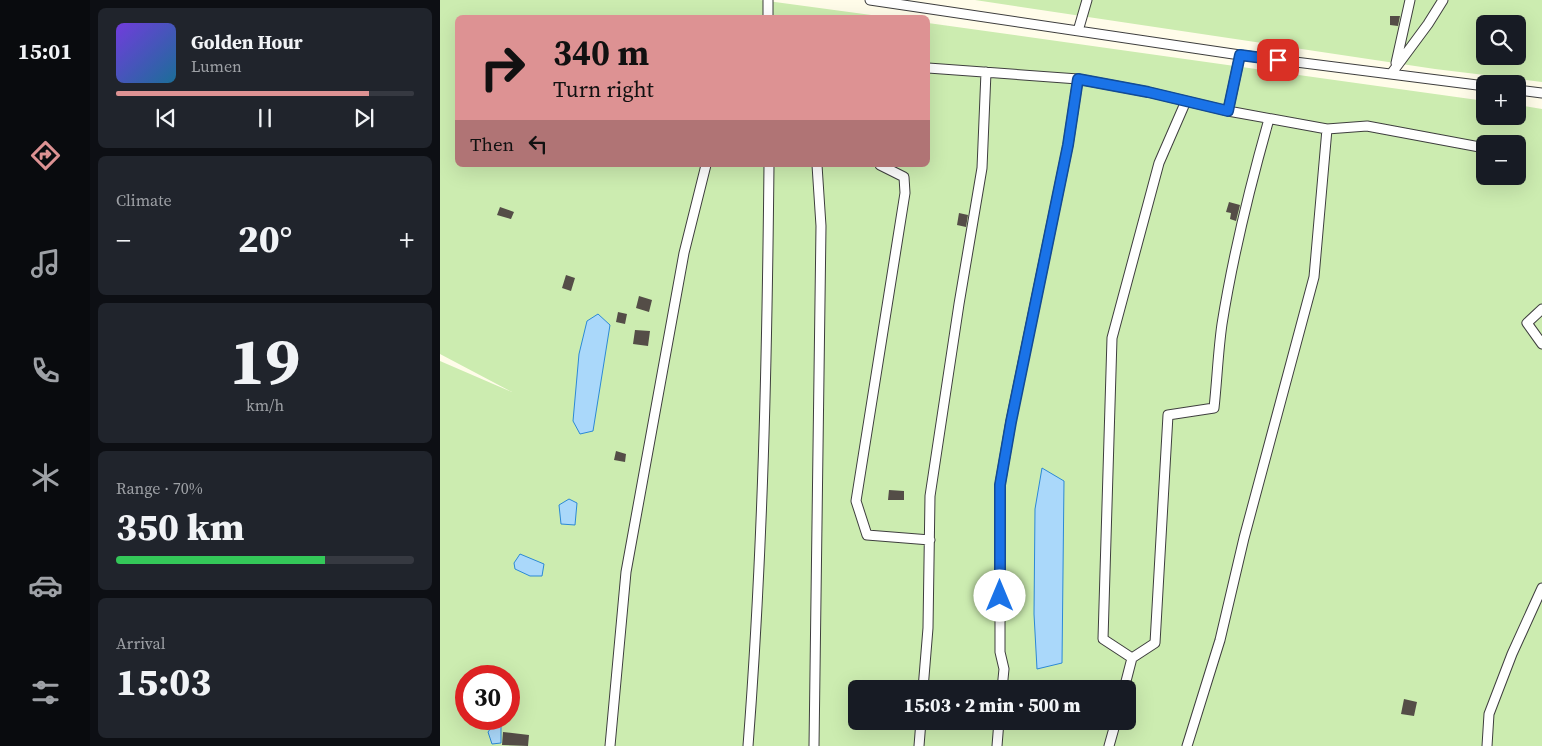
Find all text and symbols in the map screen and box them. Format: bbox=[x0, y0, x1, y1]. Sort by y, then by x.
map controls bbox=[1476, 15, 1526, 185]
button: search bbox=[1476, 15, 1526, 65]
text: Golden Hour bbox=[191, 29, 303, 55]
text: 340 m bbox=[553, 29, 649, 77]
icon: right bbox=[470, 35, 535, 100]
text: 15:01 bbox=[18, 36, 72, 66]
pin bbox=[1257, 39, 1299, 81]
icon: arrive bbox=[1264, 46, 1292, 74]
text: Lumen bbox=[191, 55, 242, 77]
text: Turn right bbox=[553, 74, 654, 104]
button: + bbox=[1476, 75, 1526, 125]
icon: previous bbox=[152, 104, 180, 132]
icon: pause bbox=[251, 104, 279, 132]
icon: next bbox=[350, 104, 378, 132]
icon: left bbox=[524, 130, 552, 158]
text: Then bbox=[470, 131, 514, 157]
button: − bbox=[1476, 135, 1526, 185]
icon: directions bbox=[28, 138, 63, 173]
text: Climate bbox=[116, 189, 172, 211]
text: 20° bbox=[238, 213, 292, 265]
text: − bbox=[116, 221, 131, 259]
text: + bbox=[399, 221, 414, 259]
icon: music bbox=[28, 246, 63, 281]
text: 19 bbox=[230, 317, 300, 406]
icon: phone bbox=[28, 353, 63, 388]
text: km/h bbox=[246, 394, 284, 416]
icon: climate bbox=[28, 460, 63, 495]
text: Range · 70% bbox=[116, 477, 203, 499]
text: 350 km bbox=[116, 501, 244, 553]
icon: car bbox=[28, 568, 63, 603]
position arrow bbox=[973, 569, 1025, 621]
text: Arrival bbox=[116, 632, 165, 654]
text: 15:03 bbox=[116, 656, 211, 708]
speed limit sign: 30 bbox=[455, 665, 520, 730]
icon: filters bbox=[28, 675, 63, 710]
text: 15:03 · 2 min · 500 m bbox=[903, 692, 1081, 718]

